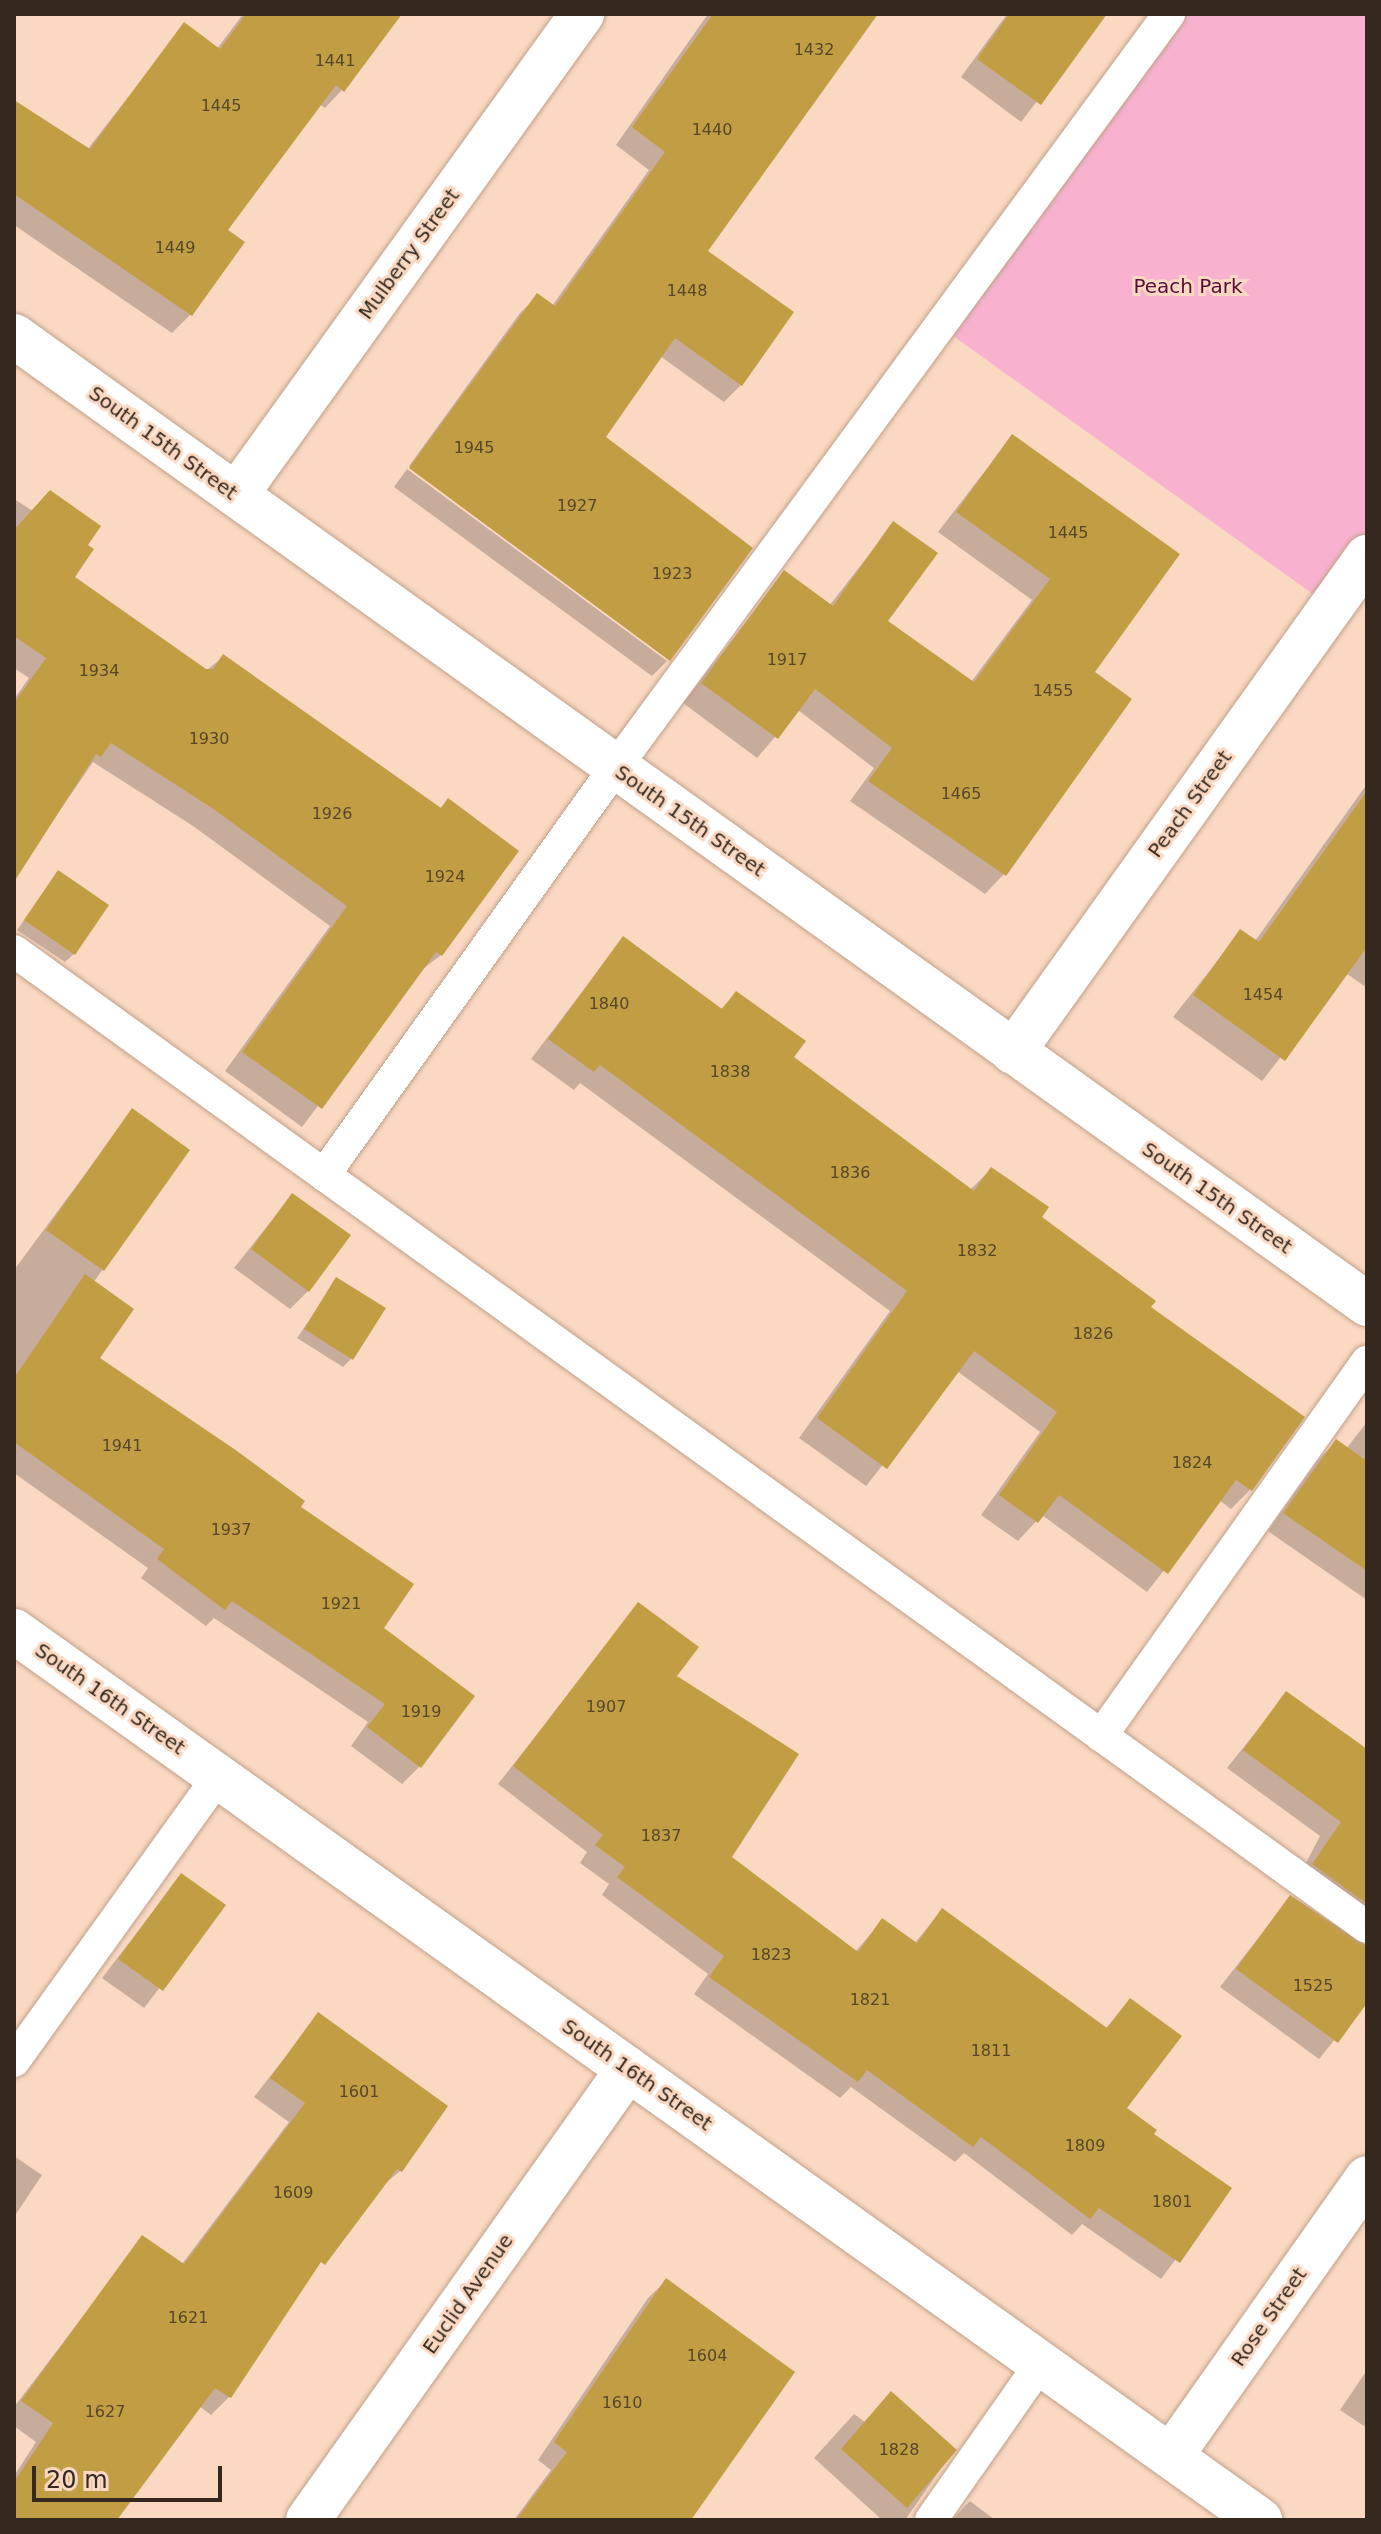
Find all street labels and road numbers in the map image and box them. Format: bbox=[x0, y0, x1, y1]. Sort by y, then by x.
street label: Mulberry Street bbox=[354, 184, 464, 324]
street label: South 15th Street bbox=[84, 381, 242, 505]
street label: Peach Street bbox=[1143, 746, 1237, 862]
street label: South 15th Street bbox=[610, 760, 770, 882]
street label: South 15th Street bbox=[1137, 1137, 1297, 1259]
street label: South 16th Street bbox=[30, 1638, 190, 1760]
street label: South 16th Street bbox=[557, 2014, 717, 2136]
street label: Euclid Avenue bbox=[418, 2229, 518, 2359]
street label: Rose Street bbox=[1226, 2263, 1312, 2371]

